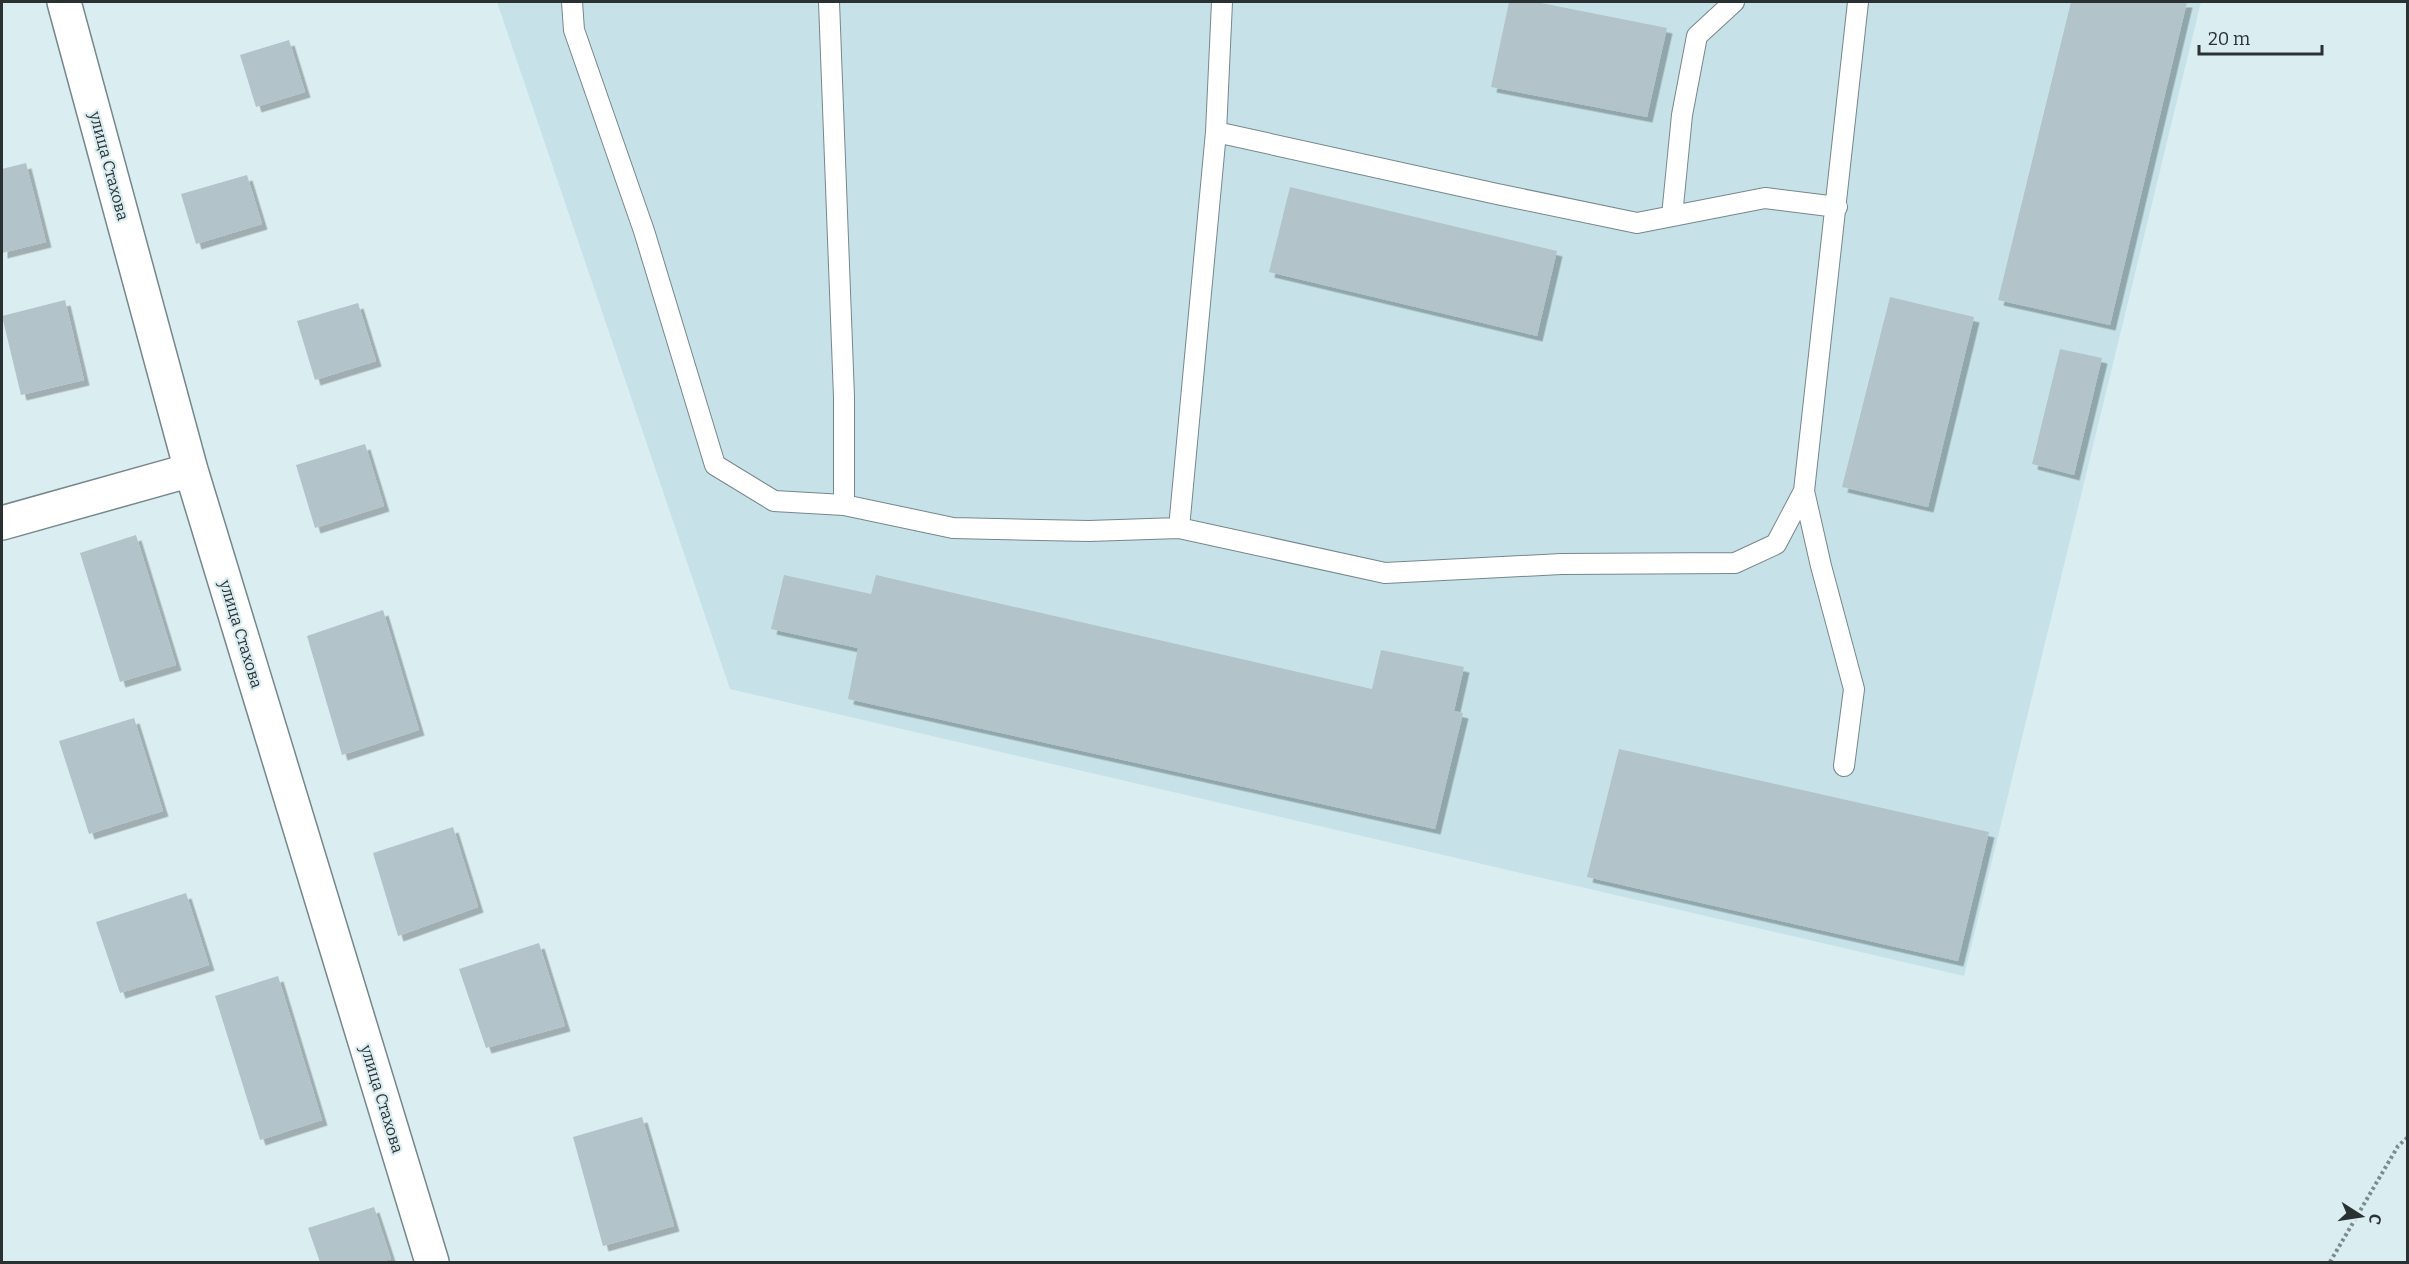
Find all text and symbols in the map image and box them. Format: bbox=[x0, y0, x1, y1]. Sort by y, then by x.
scale bar bbox=[2199, 18, 2322, 56]
text: 20 m bbox=[2208, 28, 2250, 50]
street label: улица Стахова bbox=[85, 108, 133, 223]
street label: улица Стахова bbox=[215, 577, 267, 691]
street label: улица Стахова bbox=[356, 1042, 408, 1156]
north arrow bbox=[2331, 1186, 2391, 1246]
text: С bbox=[2365, 1212, 2386, 1226]

